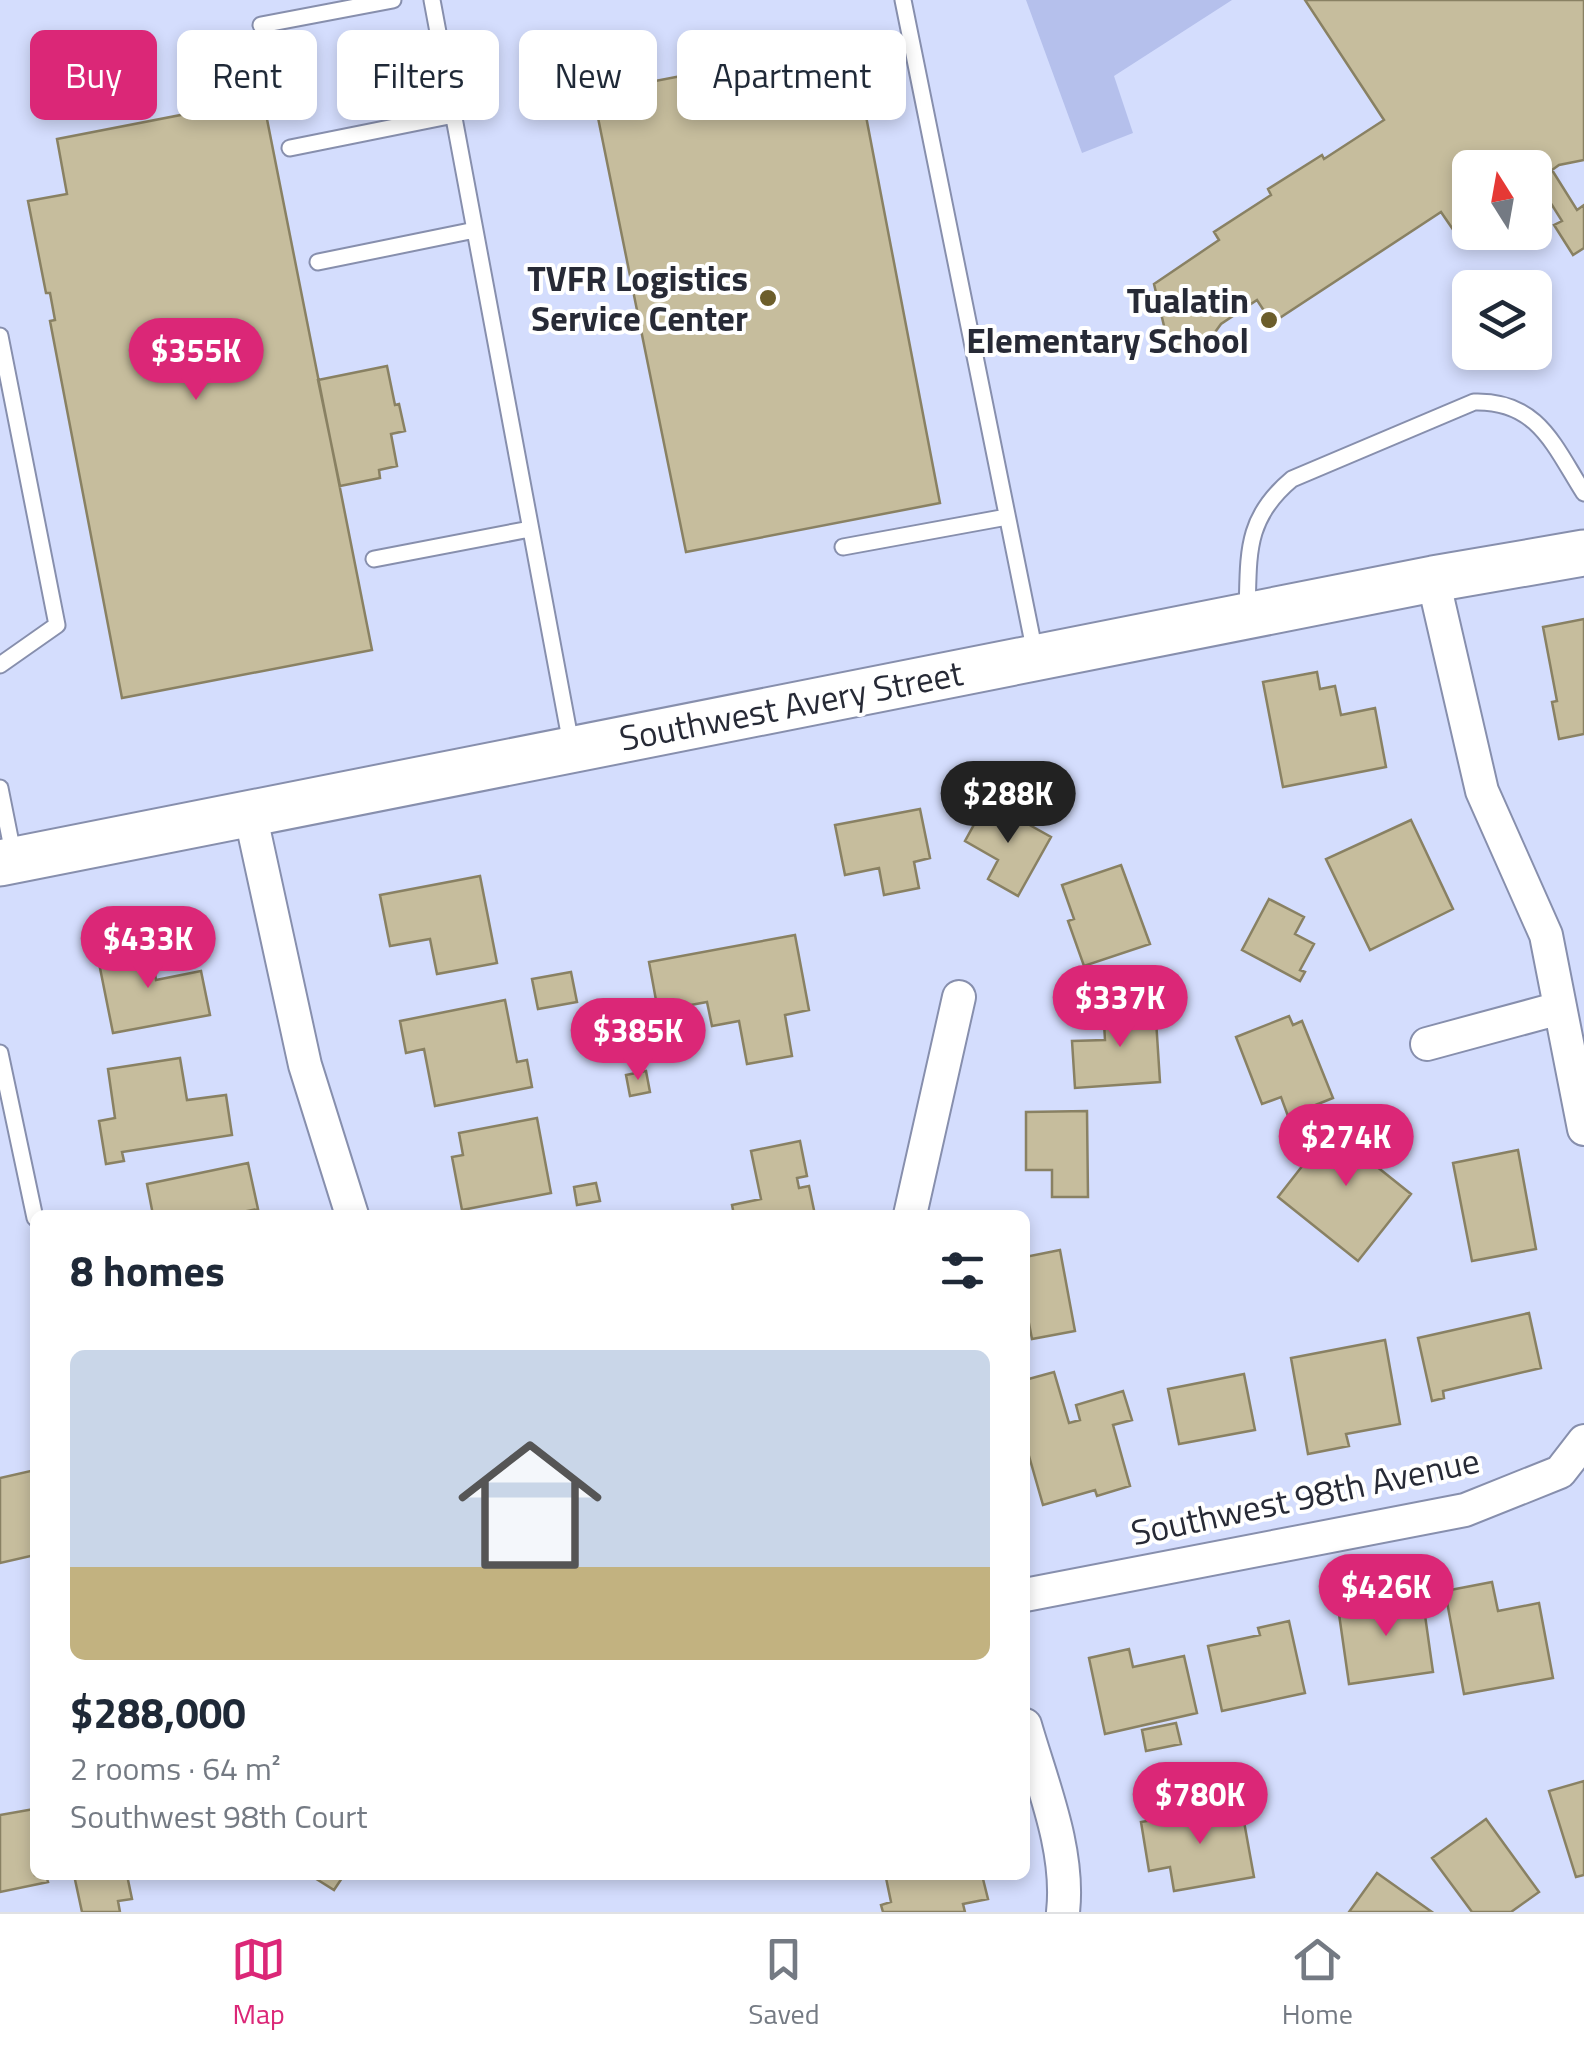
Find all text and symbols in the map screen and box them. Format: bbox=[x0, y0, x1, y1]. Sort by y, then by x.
chip: Buy bbox=[30, 30, 157, 120]
chip: Rent bbox=[177, 30, 317, 120]
chip: Filters bbox=[337, 30, 499, 120]
chip: New bbox=[519, 30, 657, 120]
chip: Apartment bbox=[677, 30, 906, 120]
north arrow bbox=[1452, 150, 1552, 250]
map controls bbox=[1452, 150, 1552, 370]
place label: TVFR Logistics Service Center bbox=[527, 251, 748, 345]
button: layers bbox=[1452, 270, 1552, 370]
place label: Tualatin Elementary School bbox=[966, 273, 1249, 367]
marker: TVFR Logistics Service Center bbox=[757, 287, 779, 309]
marker: Tualatin Elementary School bbox=[1258, 309, 1280, 331]
pin: $355K bbox=[126, 318, 266, 403]
text: $355K bbox=[151, 326, 241, 374]
street label: Southwest Avery Street bbox=[615, 645, 967, 765]
pin: $288K bbox=[938, 761, 1078, 846]
text: $288K bbox=[963, 769, 1053, 817]
pin: $433K bbox=[78, 906, 218, 991]
text: $433K bbox=[103, 914, 193, 962]
pin: $337K bbox=[1050, 965, 1190, 1050]
text: $337K bbox=[1075, 973, 1165, 1021]
pin: $385K bbox=[568, 998, 708, 1083]
text: $385K bbox=[593, 1006, 683, 1054]
pin: $274K bbox=[1276, 1104, 1416, 1189]
text: $274K bbox=[1301, 1112, 1391, 1160]
text: 8 homes bbox=[70, 1238, 225, 1302]
icon: filters bbox=[935, 1243, 990, 1298]
icon: home bbox=[440, 1415, 620, 1595]
street label: Southwest 98th Avenue bbox=[1126, 1433, 1484, 1559]
pin: $426K bbox=[1316, 1554, 1456, 1639]
text: $426K bbox=[1341, 1562, 1431, 1610]
text: $288,000 bbox=[70, 1680, 246, 1744]
text: 2 rooms · 64 m² bbox=[70, 1744, 281, 1792]
pin: $780K bbox=[1130, 1762, 1270, 1847]
text: $780K bbox=[1155, 1770, 1245, 1818]
text: Southwest 98th Court bbox=[70, 1792, 368, 1840]
tab: Map bbox=[231, 1932, 286, 2035]
tab: Saved bbox=[748, 1932, 820, 2035]
tab: Home bbox=[1282, 1932, 1353, 2035]

